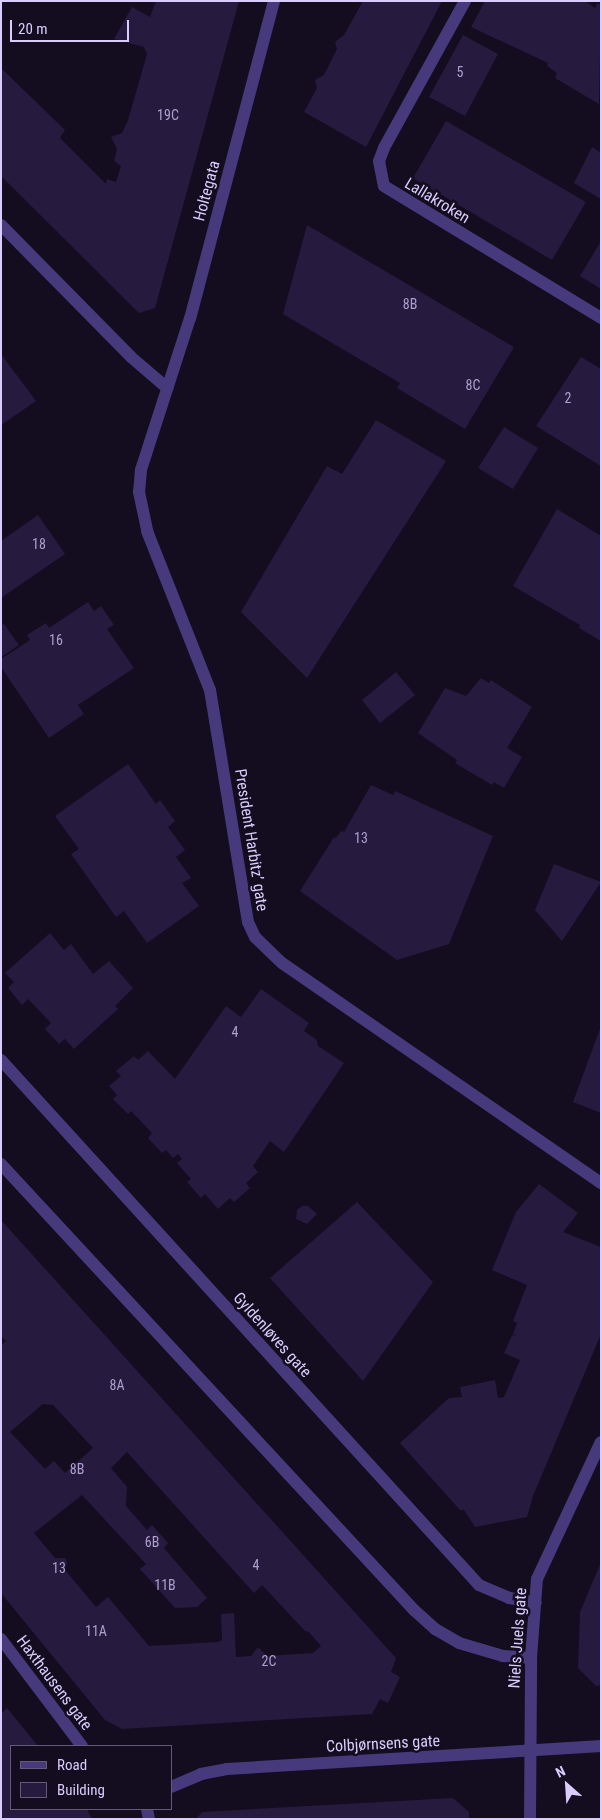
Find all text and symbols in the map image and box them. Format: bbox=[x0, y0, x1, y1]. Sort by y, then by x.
scale bar bbox=[12, 10, 131, 42]
text: 20 m bbox=[18, 20, 48, 38]
house number: 5 bbox=[457, 64, 463, 80]
house number: 19C bbox=[157, 107, 179, 123]
street label: Holtegata bbox=[190, 159, 224, 223]
street label: Lallakroken bbox=[401, 174, 473, 228]
house number: 8B bbox=[403, 296, 417, 312]
house number: 8C bbox=[466, 377, 480, 393]
house number: 2 bbox=[565, 390, 571, 406]
house number: 18 bbox=[32, 536, 46, 552]
house number: 16 bbox=[49, 632, 63, 648]
street label: President Harbitz’ gate bbox=[230, 767, 272, 913]
house number: 13 bbox=[354, 830, 368, 846]
house number: 4 bbox=[232, 1024, 238, 1040]
street label: Gyldenløves gate bbox=[229, 1289, 315, 1381]
house number: 8A bbox=[110, 1377, 124, 1393]
house number: 8B bbox=[70, 1461, 84, 1477]
house number: 6B bbox=[145, 1534, 159, 1550]
house number: 4 bbox=[253, 1557, 259, 1573]
house number: 13 bbox=[52, 1560, 66, 1576]
house number: 11B bbox=[154, 1577, 176, 1593]
street label: Niels Juels gate bbox=[505, 1587, 531, 1689]
house number: 11A bbox=[85, 1623, 107, 1639]
street label: Haxthausens gate bbox=[12, 1632, 96, 1734]
house number: 2C bbox=[262, 1653, 276, 1669]
street label: Colbjørnsens gate bbox=[325, 1731, 441, 1757]
legend bbox=[10, 1745, 172, 1810]
text: Road bbox=[57, 1756, 87, 1774]
north arrow bbox=[542, 1760, 592, 1810]
text: N bbox=[553, 1762, 568, 1781]
text: Building bbox=[57, 1781, 105, 1799]

